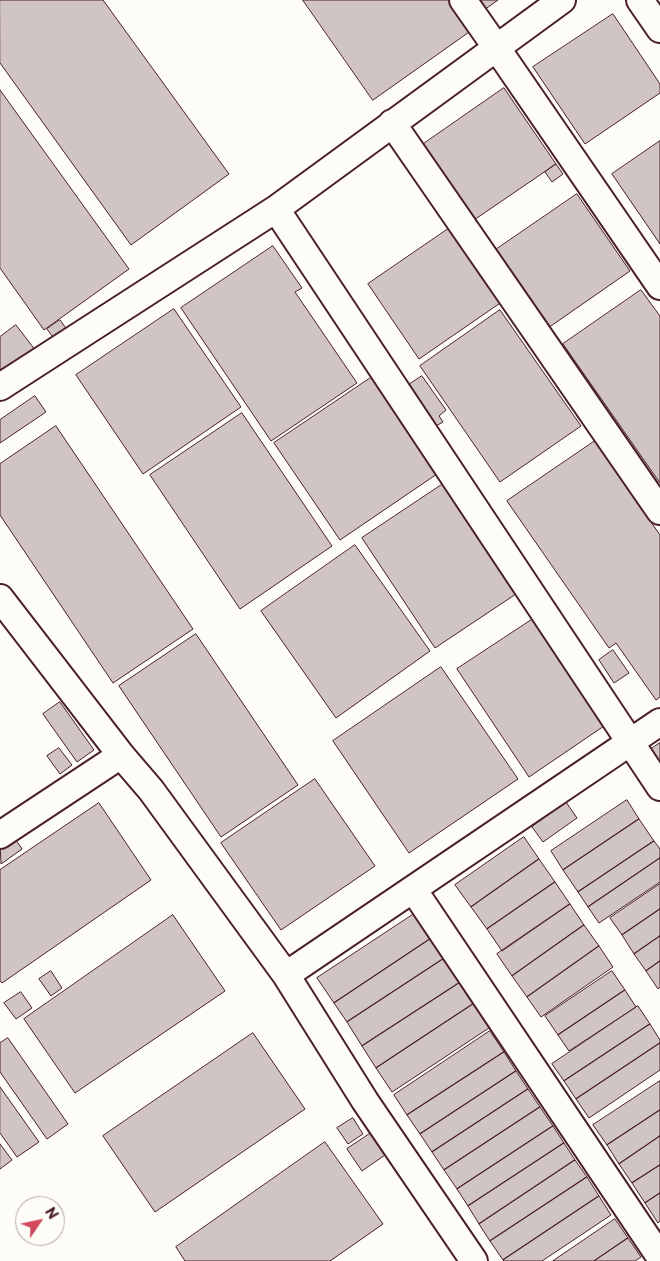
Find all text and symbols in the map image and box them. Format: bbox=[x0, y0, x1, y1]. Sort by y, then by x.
north arrow bbox=[15, 1196, 65, 1246]
text: N bbox=[40, 1202, 64, 1223]

